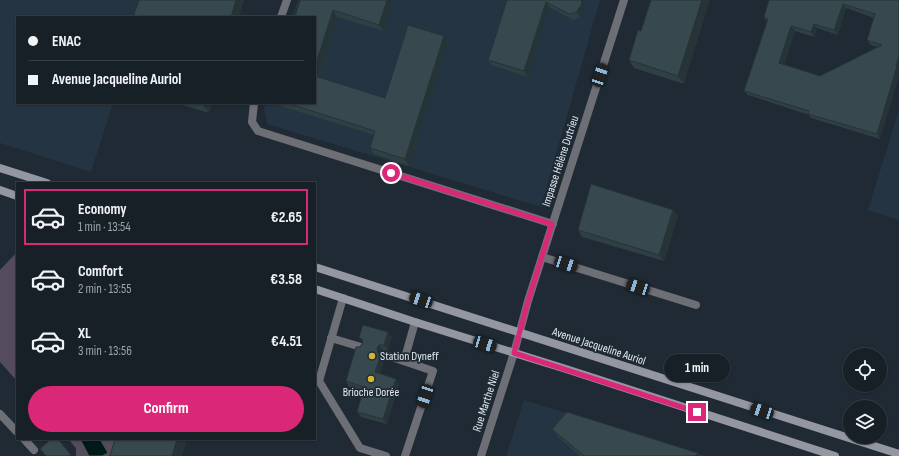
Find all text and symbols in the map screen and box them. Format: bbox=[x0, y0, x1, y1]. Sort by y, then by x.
text: ENAC bbox=[52, 32, 81, 51]
car bbox=[591, 62, 609, 88]
text: Avenue Jacqueline Auriol bbox=[52, 70, 181, 89]
street label: Impasse Hélène Dutrieu bbox=[539, 114, 582, 209]
route start bbox=[382, 164, 400, 182]
icon: car bbox=[30, 199, 66, 235]
text: Economy bbox=[78, 200, 127, 219]
text: €2.65 bbox=[271, 208, 302, 227]
text: 1 min · 13:54 bbox=[78, 219, 131, 235]
car bbox=[553, 255, 579, 273]
icon: car bbox=[30, 261, 66, 297]
text: Comfort bbox=[78, 262, 123, 281]
text: €3.58 bbox=[270, 270, 302, 289]
car bbox=[625, 278, 651, 296]
text: 2 min · 13:55 bbox=[78, 281, 131, 297]
car bbox=[408, 291, 434, 309]
icon: car bbox=[30, 323, 66, 359]
text: XL bbox=[78, 324, 91, 343]
street label: Avenue Jacqueline Auriol bbox=[549, 324, 648, 369]
text: €4.51 bbox=[271, 332, 302, 351]
car bbox=[472, 335, 498, 353]
text: 3 min · 13:56 bbox=[78, 343, 132, 359]
map controls bbox=[843, 348, 887, 444]
button: locate bbox=[843, 348, 887, 392]
place label: Station Dyneff bbox=[380, 349, 439, 364]
marker: Station Dyneff bbox=[367, 351, 377, 361]
callout: 1 min bbox=[664, 354, 730, 382]
text: 1 min bbox=[685, 360, 709, 376]
street label: Rue Marthe Niel bbox=[470, 369, 503, 434]
marker: Brioche Dorée bbox=[366, 374, 376, 384]
car bbox=[416, 383, 434, 409]
place label: Brioche Dorée bbox=[343, 385, 399, 400]
button: Confirm bbox=[28, 386, 304, 432]
button: layers bbox=[843, 400, 887, 444]
car bbox=[749, 402, 775, 420]
route end bbox=[688, 403, 706, 421]

